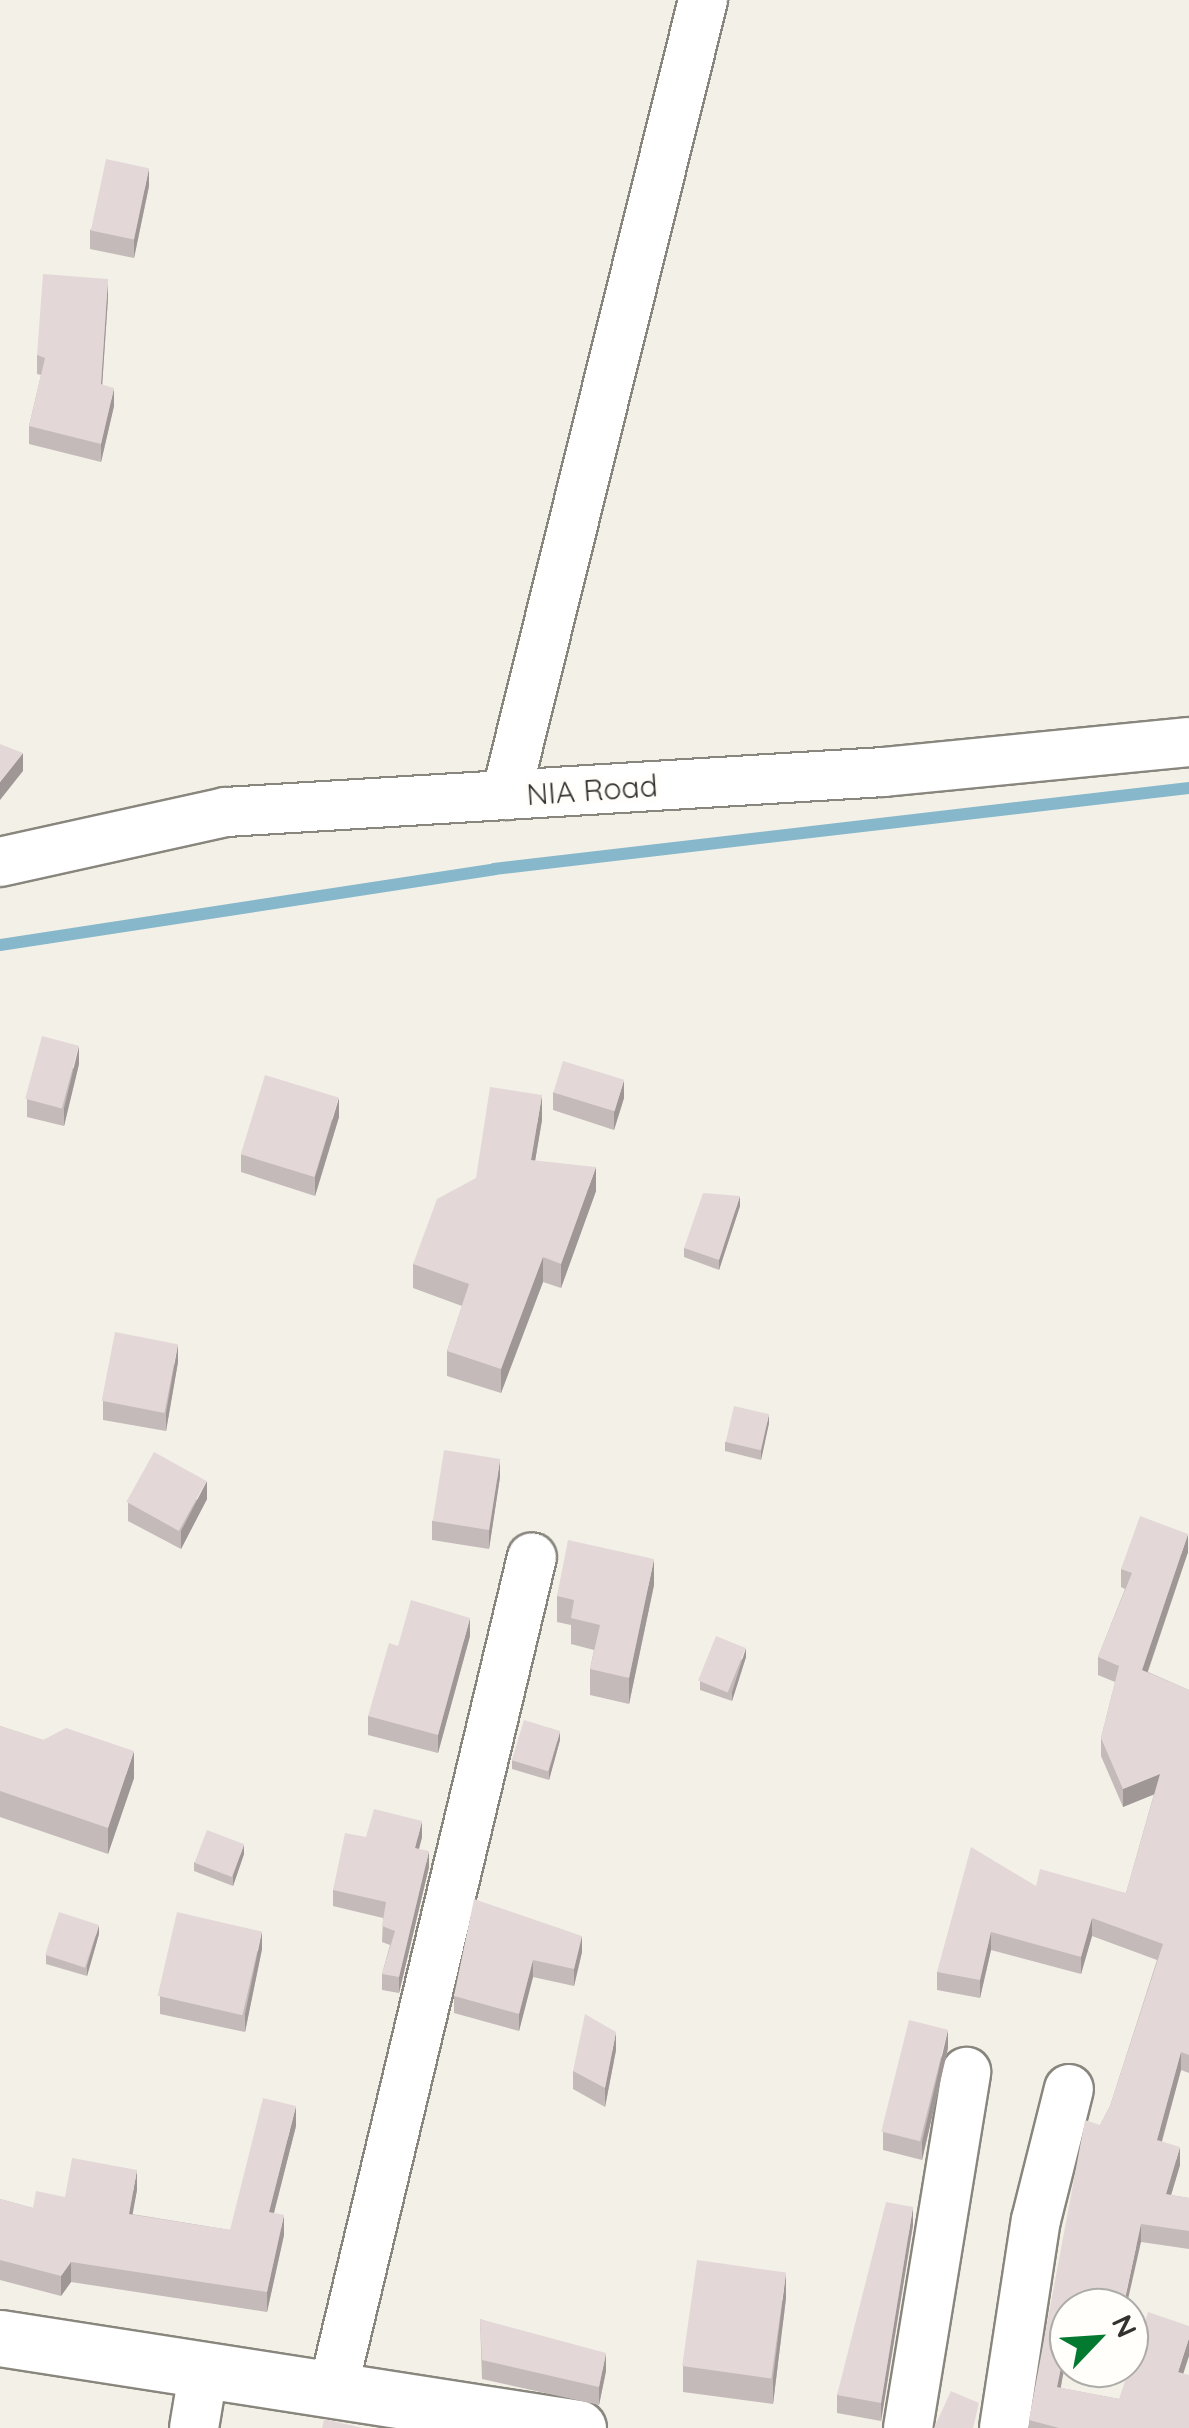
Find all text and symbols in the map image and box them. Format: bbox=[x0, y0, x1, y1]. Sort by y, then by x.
street label: NIA Road bbox=[525, 767, 659, 813]
north arrow bbox=[1049, 2288, 1149, 2388]
text: N bbox=[1105, 2309, 1145, 2343]

